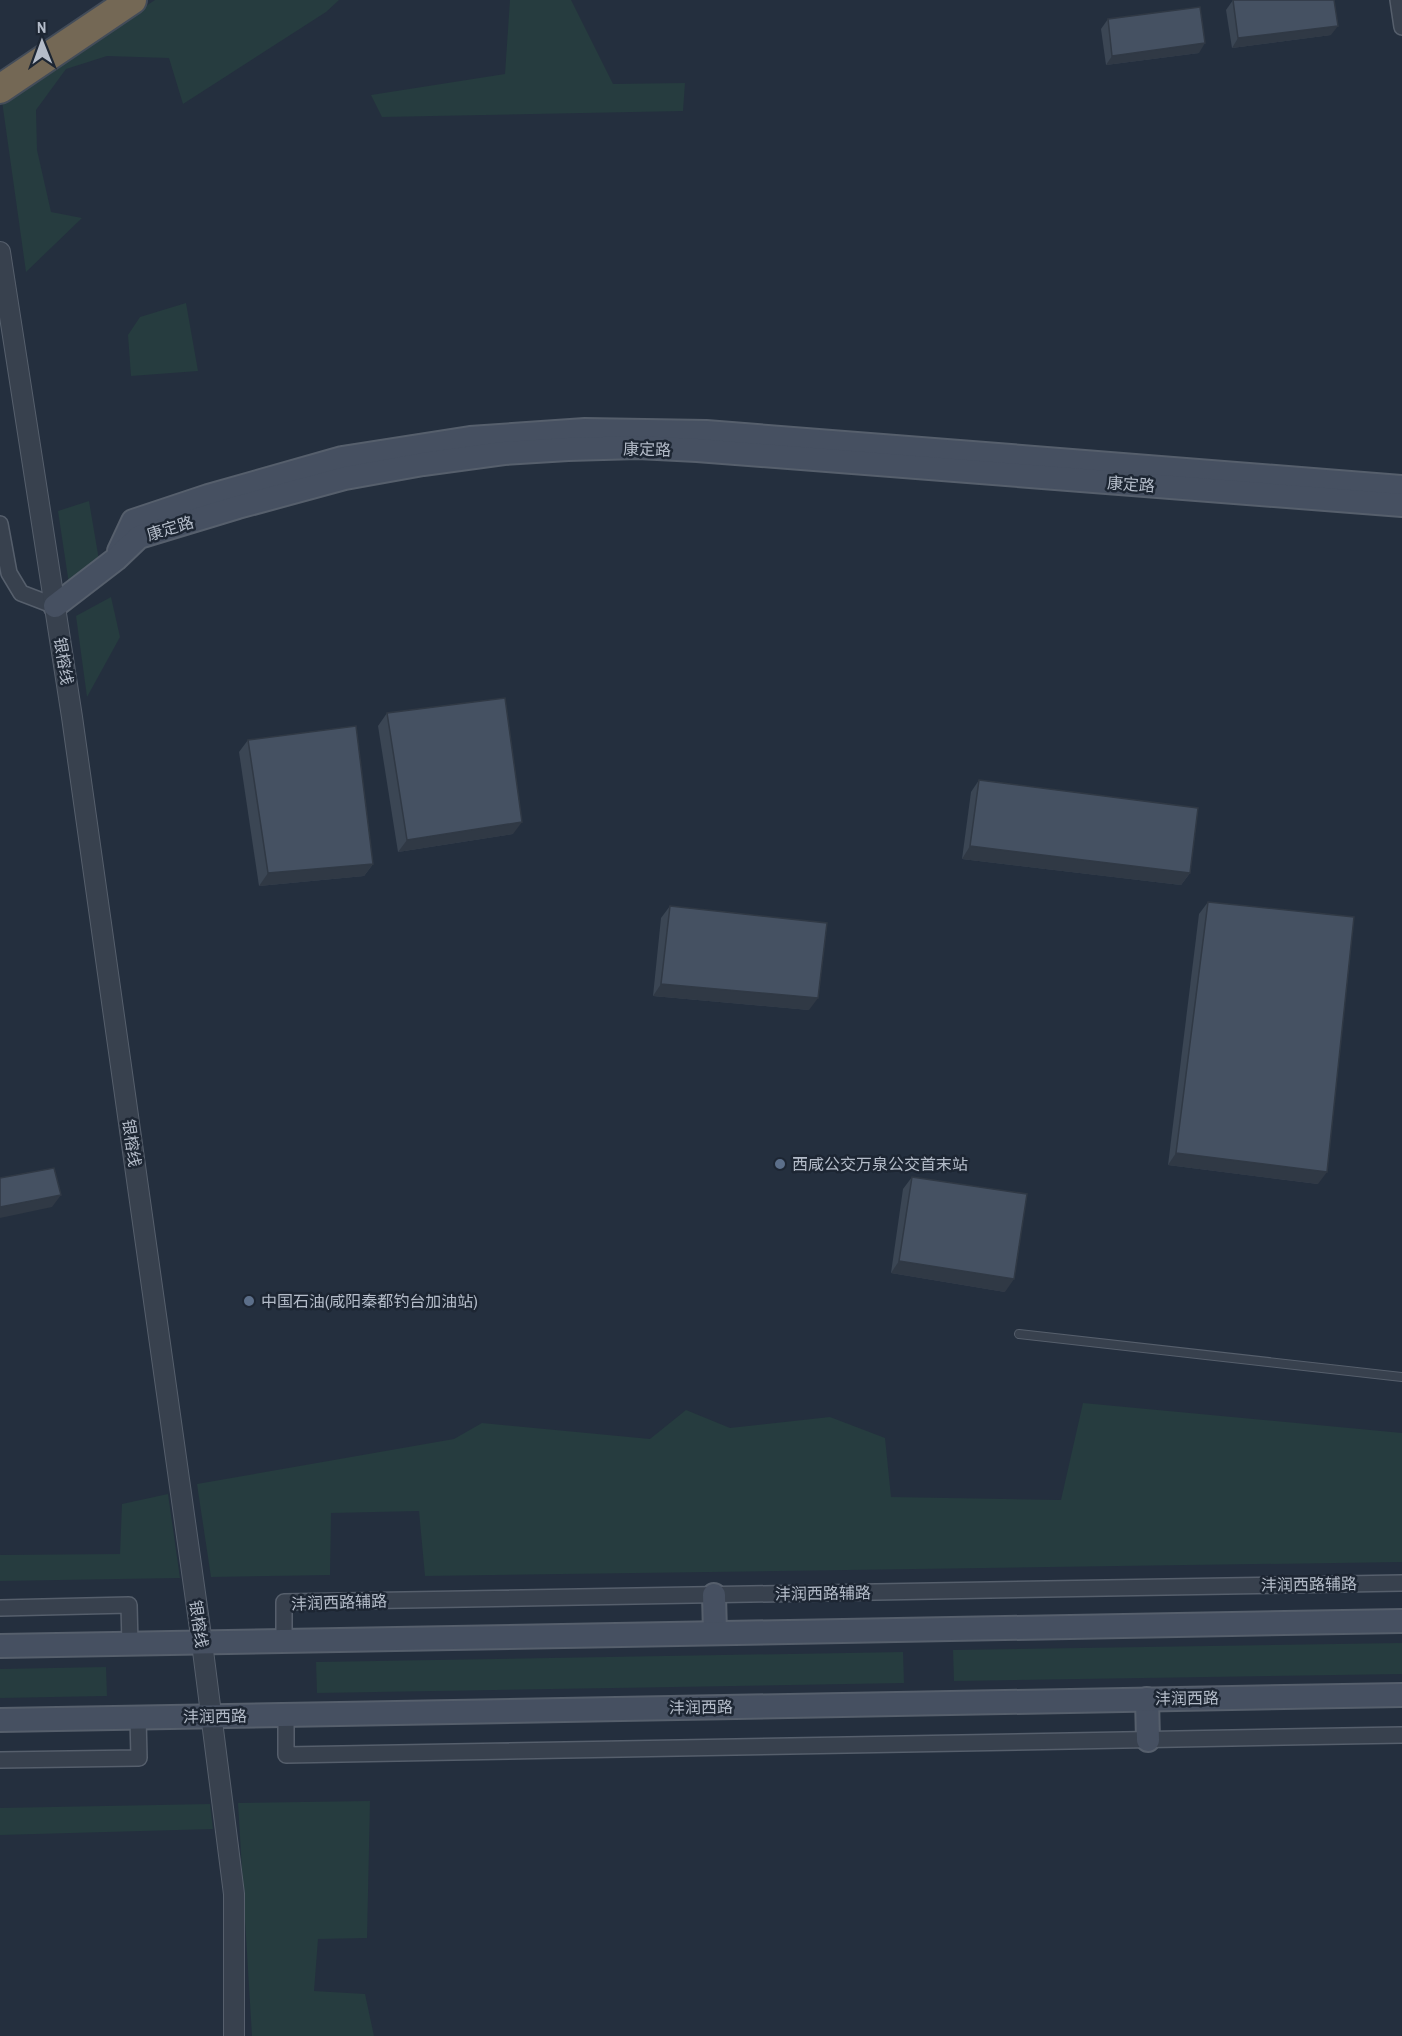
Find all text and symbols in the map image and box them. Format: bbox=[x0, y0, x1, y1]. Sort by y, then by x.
north arrow bbox=[12, 12, 72, 72]
text: N bbox=[37, 16, 47, 38]
street label: 康定路 bbox=[623, 438, 671, 460]
street label: 康定路 bbox=[1106, 471, 1156, 497]
street label: 康定路 bbox=[144, 510, 196, 546]
street label: 银榕线 bbox=[49, 636, 79, 686]
street label: 银榕线 bbox=[118, 1118, 146, 1168]
place label: 西咸公交万泉公交首末站 bbox=[792, 1153, 968, 1175]
marker: 西咸公交万泉公交首末站 bbox=[773, 1157, 787, 1171]
place label: 中国石油(咸阳秦都钓台加油站) bbox=[261, 1290, 478, 1312]
marker: 中国石油(咸阳秦都钓台加油站) bbox=[242, 1294, 256, 1308]
street label: 沣润西路辅路 bbox=[1261, 1572, 1357, 1596]
street label: 沣润西路辅路 bbox=[775, 1581, 871, 1605]
street label: 沣润西路辅路 bbox=[291, 1589, 387, 1615]
street label: 银榕线 bbox=[185, 1599, 213, 1649]
street label: 沣润西路 bbox=[1155, 1686, 1219, 1710]
street label: 沣润西路 bbox=[669, 1695, 733, 1719]
street label: 沣润西路 bbox=[183, 1704, 247, 1728]

